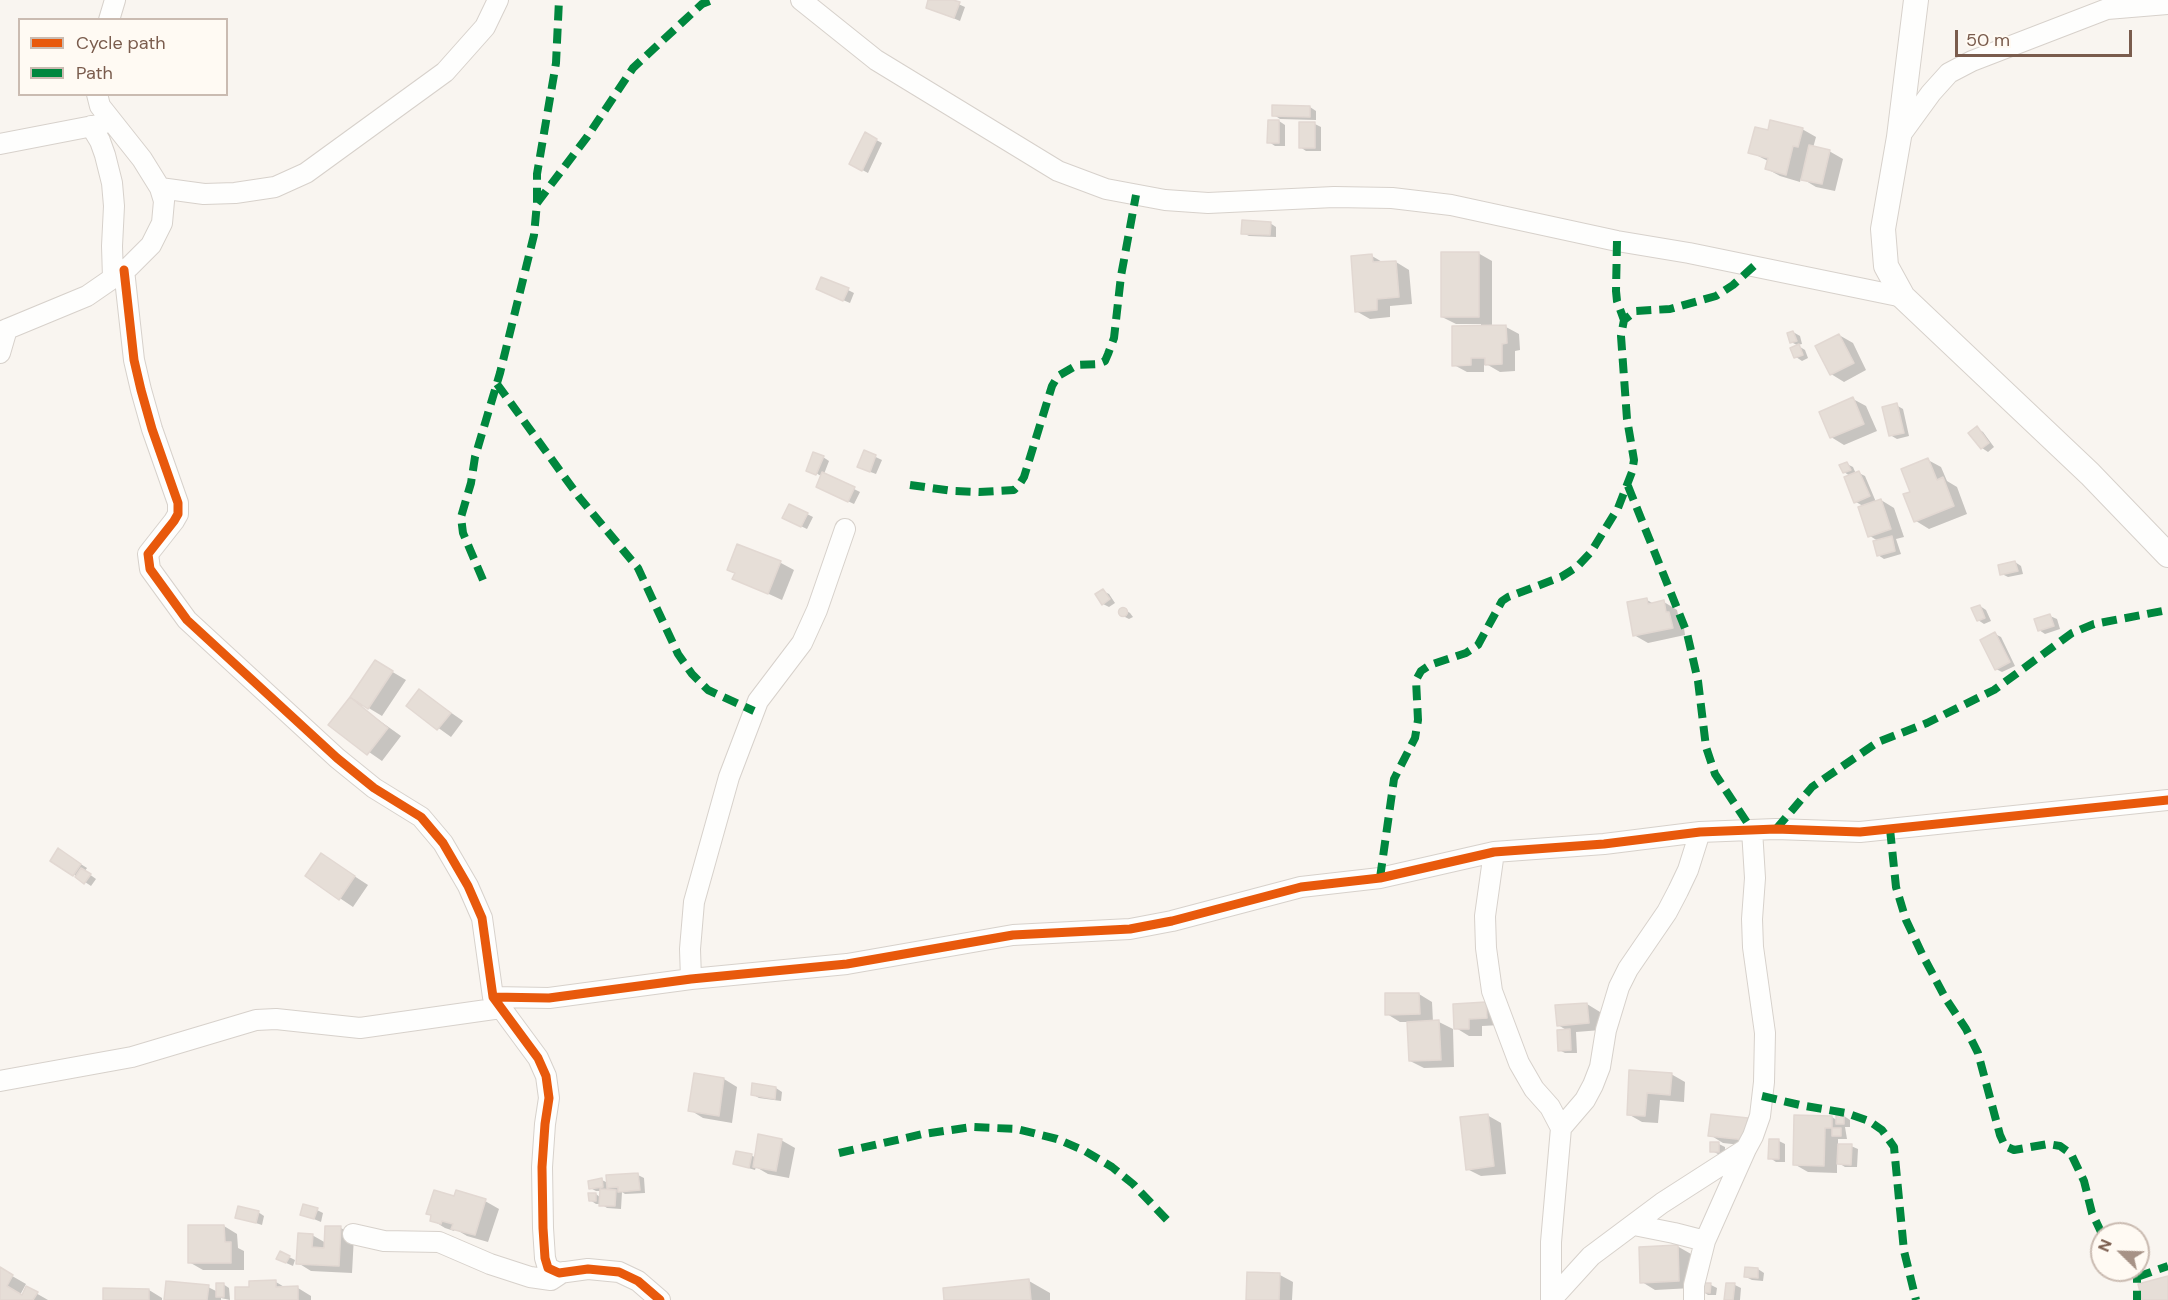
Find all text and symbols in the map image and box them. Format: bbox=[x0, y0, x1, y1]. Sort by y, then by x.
legend bbox=[18, 18, 228, 96]
scale bar bbox=[1958, 18, 2135, 56]
text: 50 m bbox=[1966, 28, 2010, 52]
text: Cycle path bbox=[76, 31, 166, 55]
text: Path bbox=[76, 61, 113, 85]
north arrow bbox=[2090, 1222, 2150, 1282]
text: N bbox=[2093, 1236, 2117, 1255]

